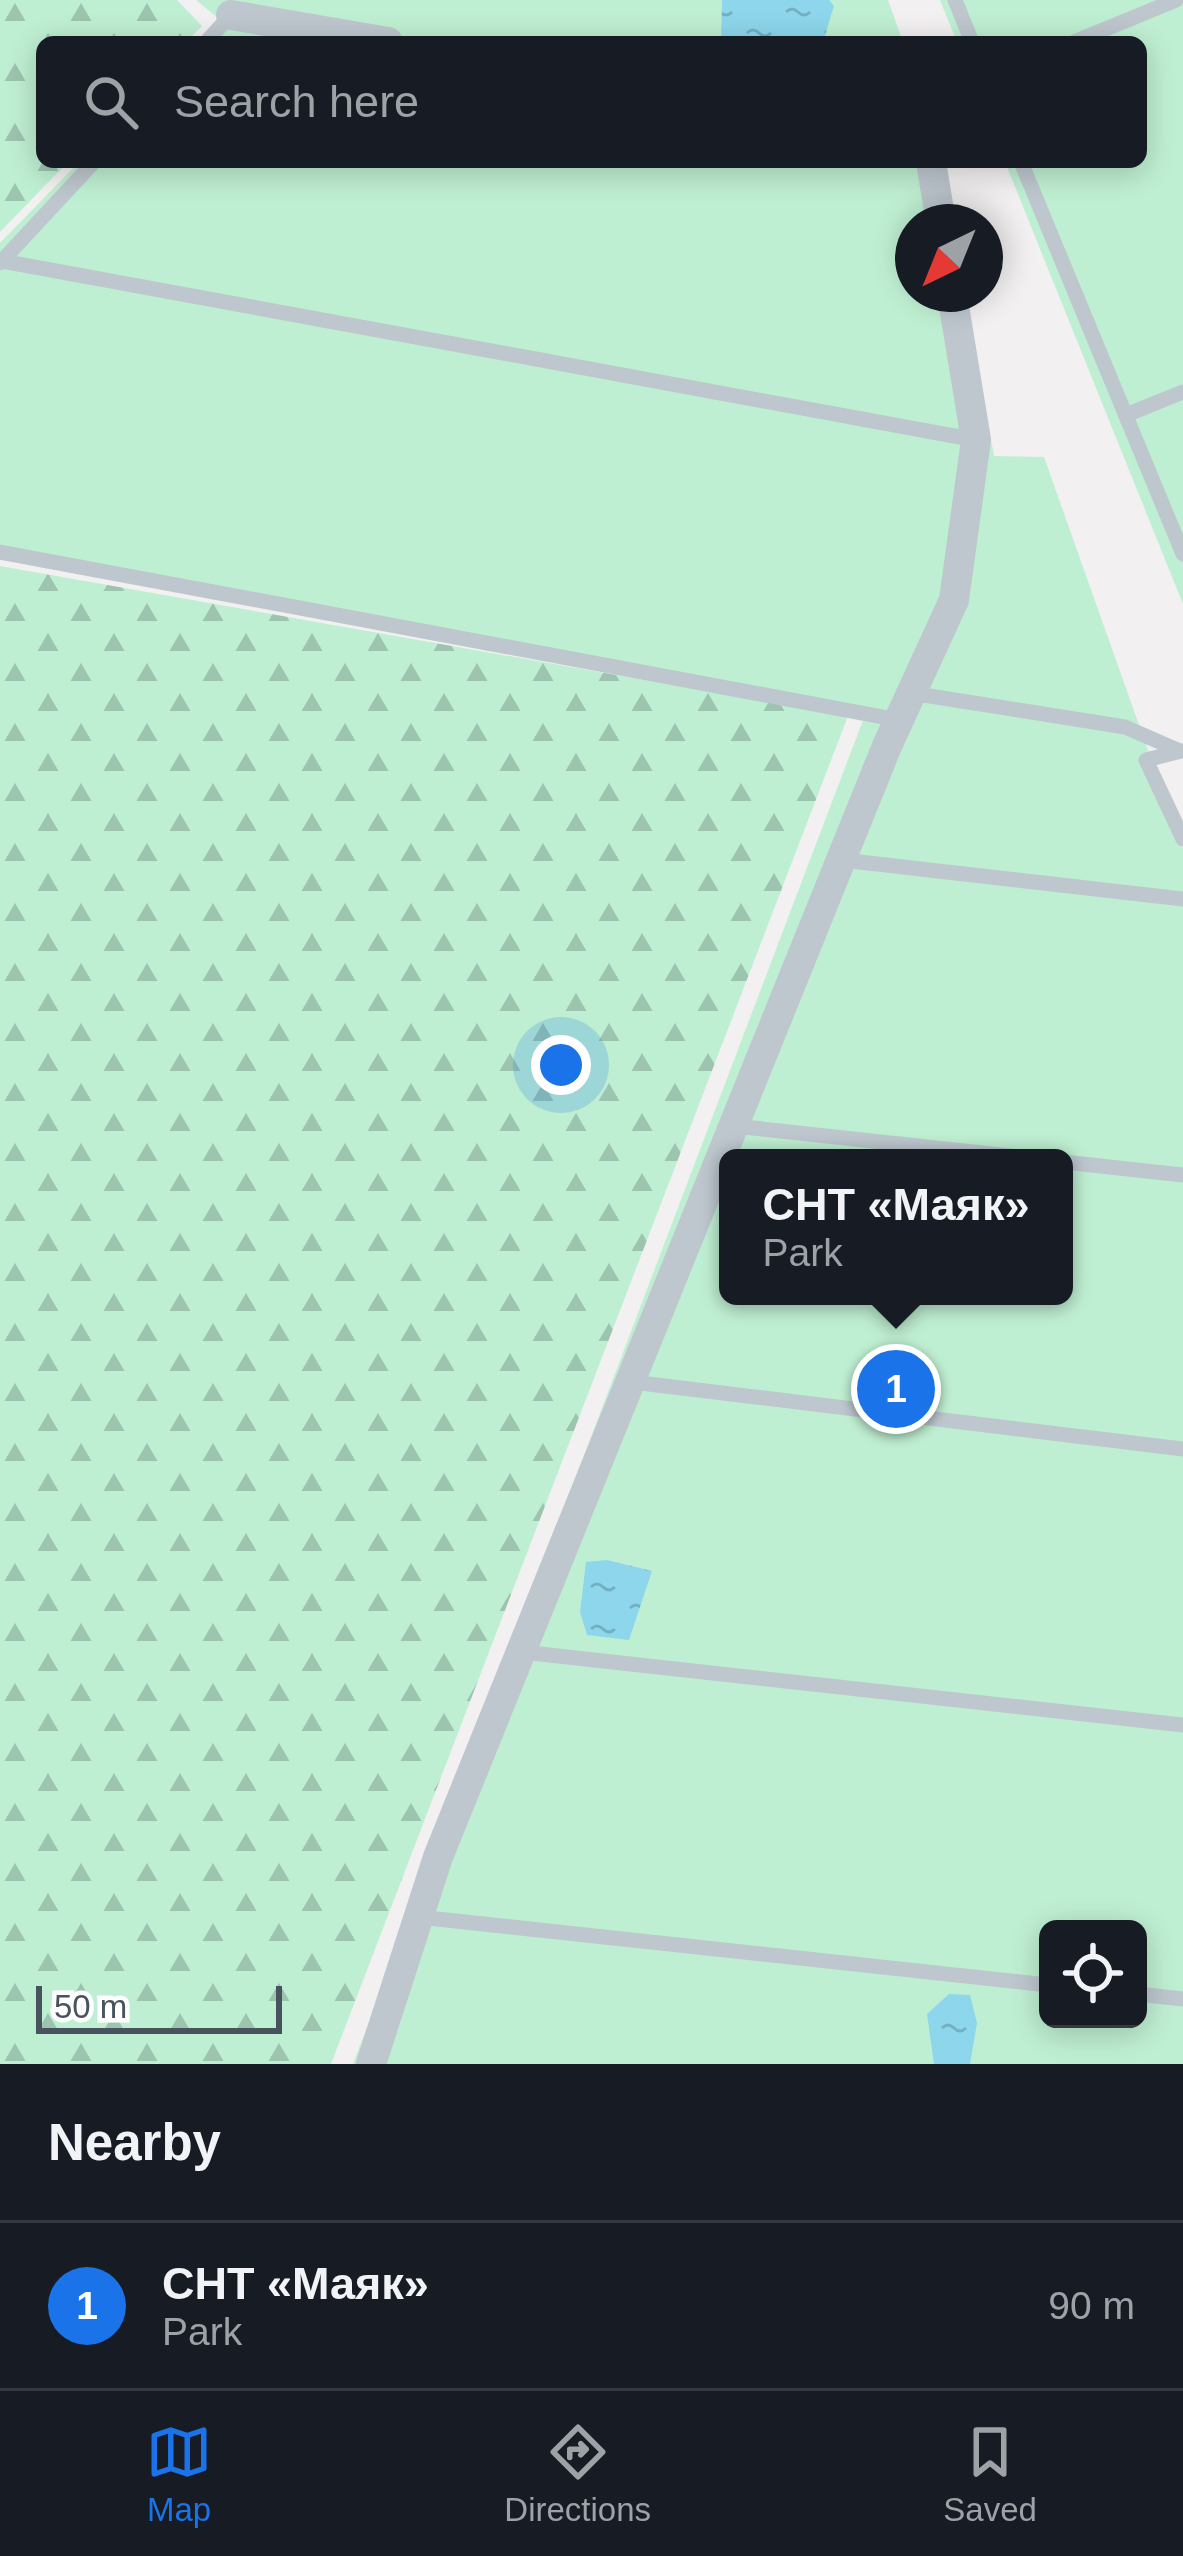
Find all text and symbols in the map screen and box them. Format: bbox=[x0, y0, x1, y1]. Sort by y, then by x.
search box bbox=[36, 36, 1147, 168]
icon: search bbox=[78, 69, 144, 135]
text: Search here bbox=[174, 76, 419, 127]
north arrow bbox=[895, 204, 1003, 312]
your location bbox=[531, 1035, 591, 1095]
popup bbox=[719, 1149, 1073, 1305]
text: СНТ «Маяк» bbox=[763, 1179, 1029, 1230]
text: Park bbox=[763, 1231, 843, 1274]
pin: 1 bbox=[857, 1344, 935, 1434]
map controls bbox=[1039, 1920, 1147, 2028]
button: locate bbox=[1039, 1920, 1147, 2028]
scale bar bbox=[36, 1980, 282, 2033]
text: 50 m bbox=[54, 1988, 127, 2025]
text: Nearby bbox=[48, 2114, 221, 2171]
text: СНТ «Маяк» bbox=[162, 2258, 429, 2309]
text: 1 bbox=[76, 2284, 98, 2327]
text: 90 m bbox=[1048, 2284, 1135, 2327]
text: Park bbox=[162, 2310, 242, 2353]
tab: Map bbox=[146, 2419, 212, 2529]
tab: Directions bbox=[504, 2419, 651, 2529]
tab: Saved bbox=[943, 2419, 1037, 2529]

